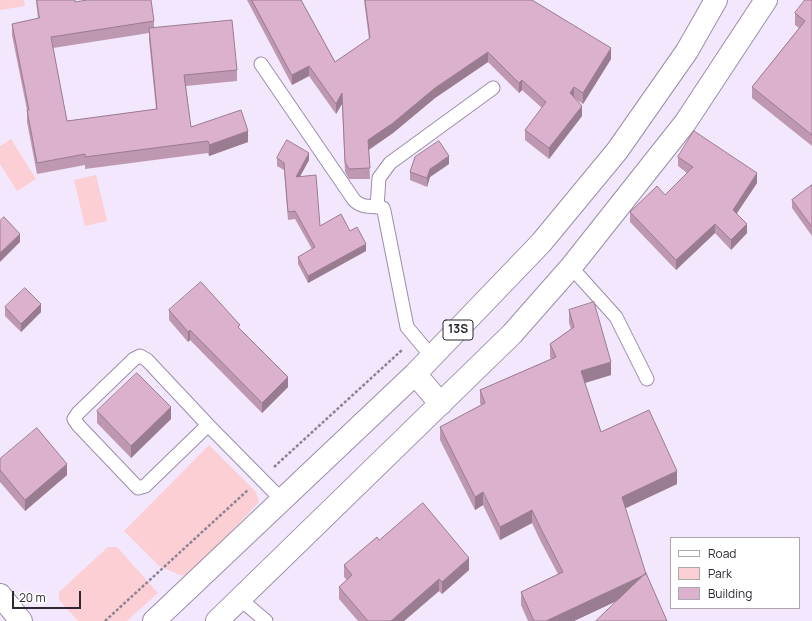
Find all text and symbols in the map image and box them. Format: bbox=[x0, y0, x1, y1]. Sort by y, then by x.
road number: 13S bbox=[443, 320, 473, 340]
legend bbox=[670, 537, 800, 609]
text: Road bbox=[708, 545, 736, 562]
text: Park bbox=[708, 565, 732, 582]
scale bar bbox=[14, 583, 83, 609]
text: Building bbox=[708, 585, 752, 602]
text: 20 m bbox=[19, 589, 46, 606]

